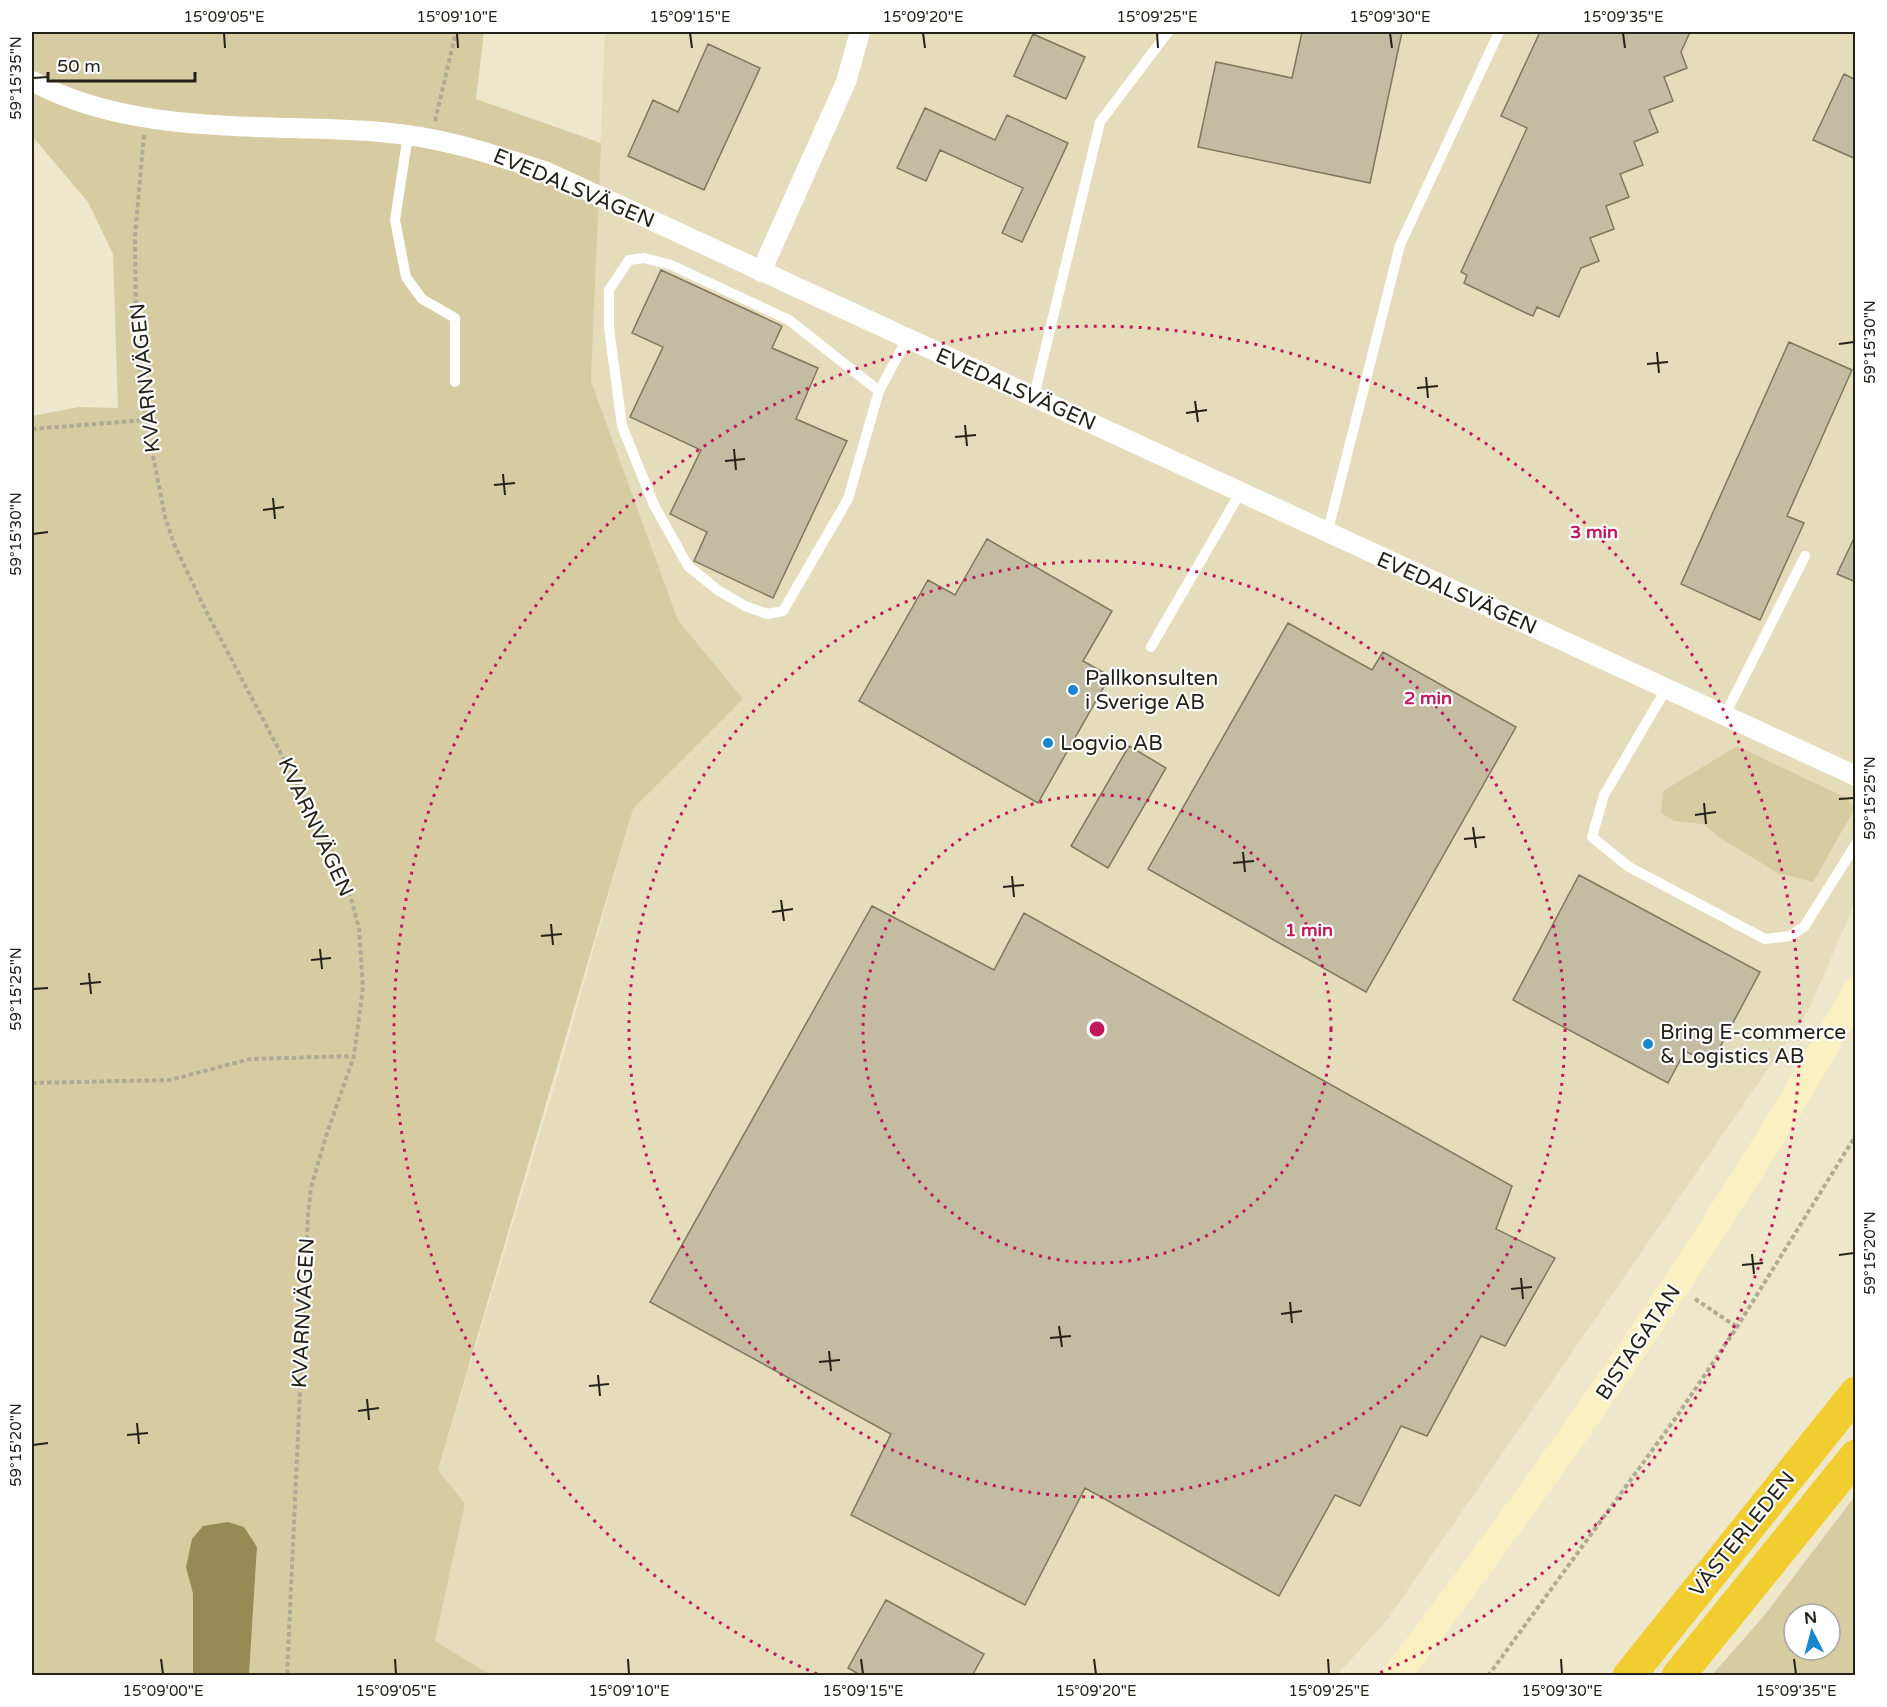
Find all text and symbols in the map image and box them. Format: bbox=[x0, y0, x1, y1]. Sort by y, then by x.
text: 15°09'05"E bbox=[184, 8, 264, 26]
text: 15°09'10"E bbox=[417, 8, 497, 26]
text: 15°09'15"E bbox=[650, 8, 730, 26]
text: 15°09'20"E bbox=[883, 8, 963, 26]
text: 15°09'25"E bbox=[1117, 8, 1197, 26]
text: 15°09'30"E bbox=[1350, 8, 1430, 26]
text: 15°09'35"E bbox=[1583, 8, 1663, 26]
text: 59°15'35"N bbox=[7, 36, 25, 120]
scale bar bbox=[48, 45, 195, 83]
text: 50 m bbox=[57, 55, 101, 77]
street label: EVEDALSVÄGEN bbox=[489, 143, 658, 234]
text: 59°15'30"N bbox=[1861, 300, 1879, 384]
street label: KVARNVÄGEN bbox=[125, 302, 166, 454]
street label: EVEDALSVÄGEN bbox=[932, 343, 1100, 436]
text: 59°15'30"N bbox=[7, 492, 25, 576]
text: 3 min bbox=[1570, 521, 1618, 543]
street label: EVEDALSVÄGEN bbox=[1373, 547, 1541, 640]
place label: Pallkonsulten i Sverige AB bbox=[1085, 666, 1218, 715]
marker: Pallkonsulten i Sverige AB bbox=[1066, 683, 1080, 697]
text: 2 min bbox=[1404, 687, 1452, 709]
place label: Logvio AB bbox=[1060, 731, 1163, 756]
marker: Logvio AB bbox=[1041, 736, 1055, 750]
street label: KVARNVÄGEN bbox=[272, 754, 359, 901]
text: 59°15'25"N bbox=[1861, 756, 1879, 840]
text: 1 min bbox=[1285, 919, 1333, 941]
text: 59°15'25"N bbox=[7, 947, 25, 1031]
centre of rings bbox=[1087, 1019, 1107, 1039]
place label: Bring E-commerce & Logistics AB bbox=[1660, 1020, 1846, 1069]
marker: Bring E-commerce & Logistics AB bbox=[1641, 1037, 1655, 1051]
text: 59°15'20"N bbox=[1861, 1211, 1879, 1295]
street label: KVARNVÄGEN bbox=[287, 1237, 320, 1389]
street label: BISTAGATAN bbox=[1591, 1280, 1686, 1405]
text: 59°15'20"N bbox=[7, 1403, 25, 1487]
street label: VÄSTERLEDEN bbox=[1684, 1467, 1801, 1602]
north arrow bbox=[1782, 1602, 1842, 1662]
text: N bbox=[1803, 1607, 1818, 1629]
text: 15°09'00"E bbox=[123, 1682, 203, 1700]
text: 15°09'05"E bbox=[356, 1682, 436, 1700]
text: 15°09'10"E bbox=[589, 1682, 669, 1700]
text: 15°09'15"E bbox=[823, 1682, 903, 1700]
text: 15°09'20"E bbox=[1056, 1682, 1136, 1700]
text: 15°09'25"E bbox=[1289, 1682, 1369, 1700]
text: 15°09'30"E bbox=[1522, 1682, 1602, 1700]
text: 15°09'35"E bbox=[1756, 1682, 1836, 1700]

